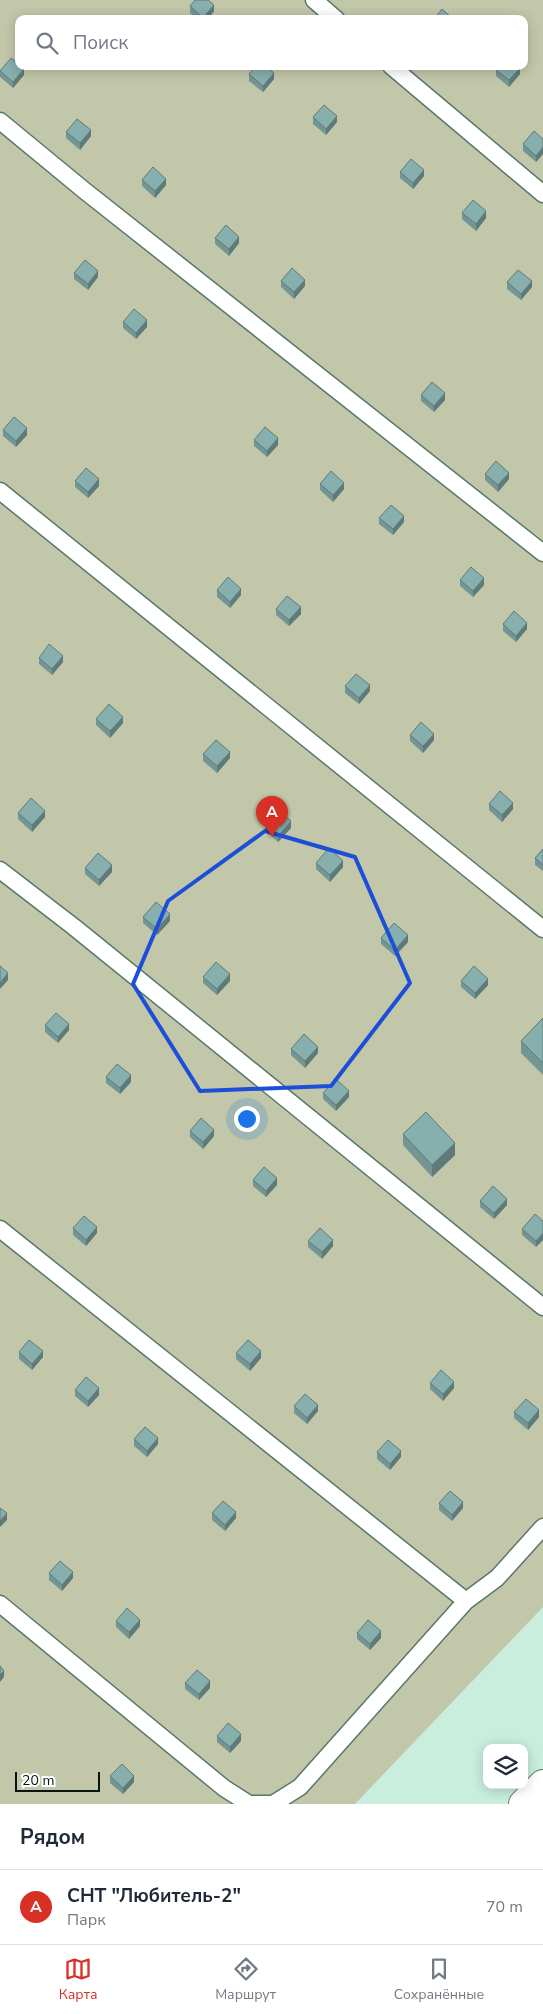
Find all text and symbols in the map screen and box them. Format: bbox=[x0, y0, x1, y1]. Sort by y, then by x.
search box bbox=[15, 15, 528, 70]
icon: search bbox=[33, 29, 61, 57]
text: Поиск bbox=[73, 30, 128, 56]
pin: A bbox=[256, 796, 288, 837]
your location bbox=[234, 1106, 260, 1132]
map controls bbox=[483, 1744, 528, 1789]
button: layers bbox=[483, 1744, 528, 1789]
scale bar bbox=[15, 1769, 100, 1792]
text: 20 m bbox=[22, 1771, 54, 1790]
text: Рядом bbox=[20, 1823, 85, 1851]
text: СНТ "Любитель-2" bbox=[67, 1883, 241, 1909]
text: A bbox=[30, 1896, 42, 1918]
text: 70 m bbox=[486, 1896, 523, 1918]
text: Парк bbox=[67, 1909, 106, 1931]
tab: Карта bbox=[59, 1955, 97, 2004]
tab: Маршрут bbox=[215, 1955, 276, 2004]
tab: Сохранённые bbox=[394, 1955, 484, 2004]

